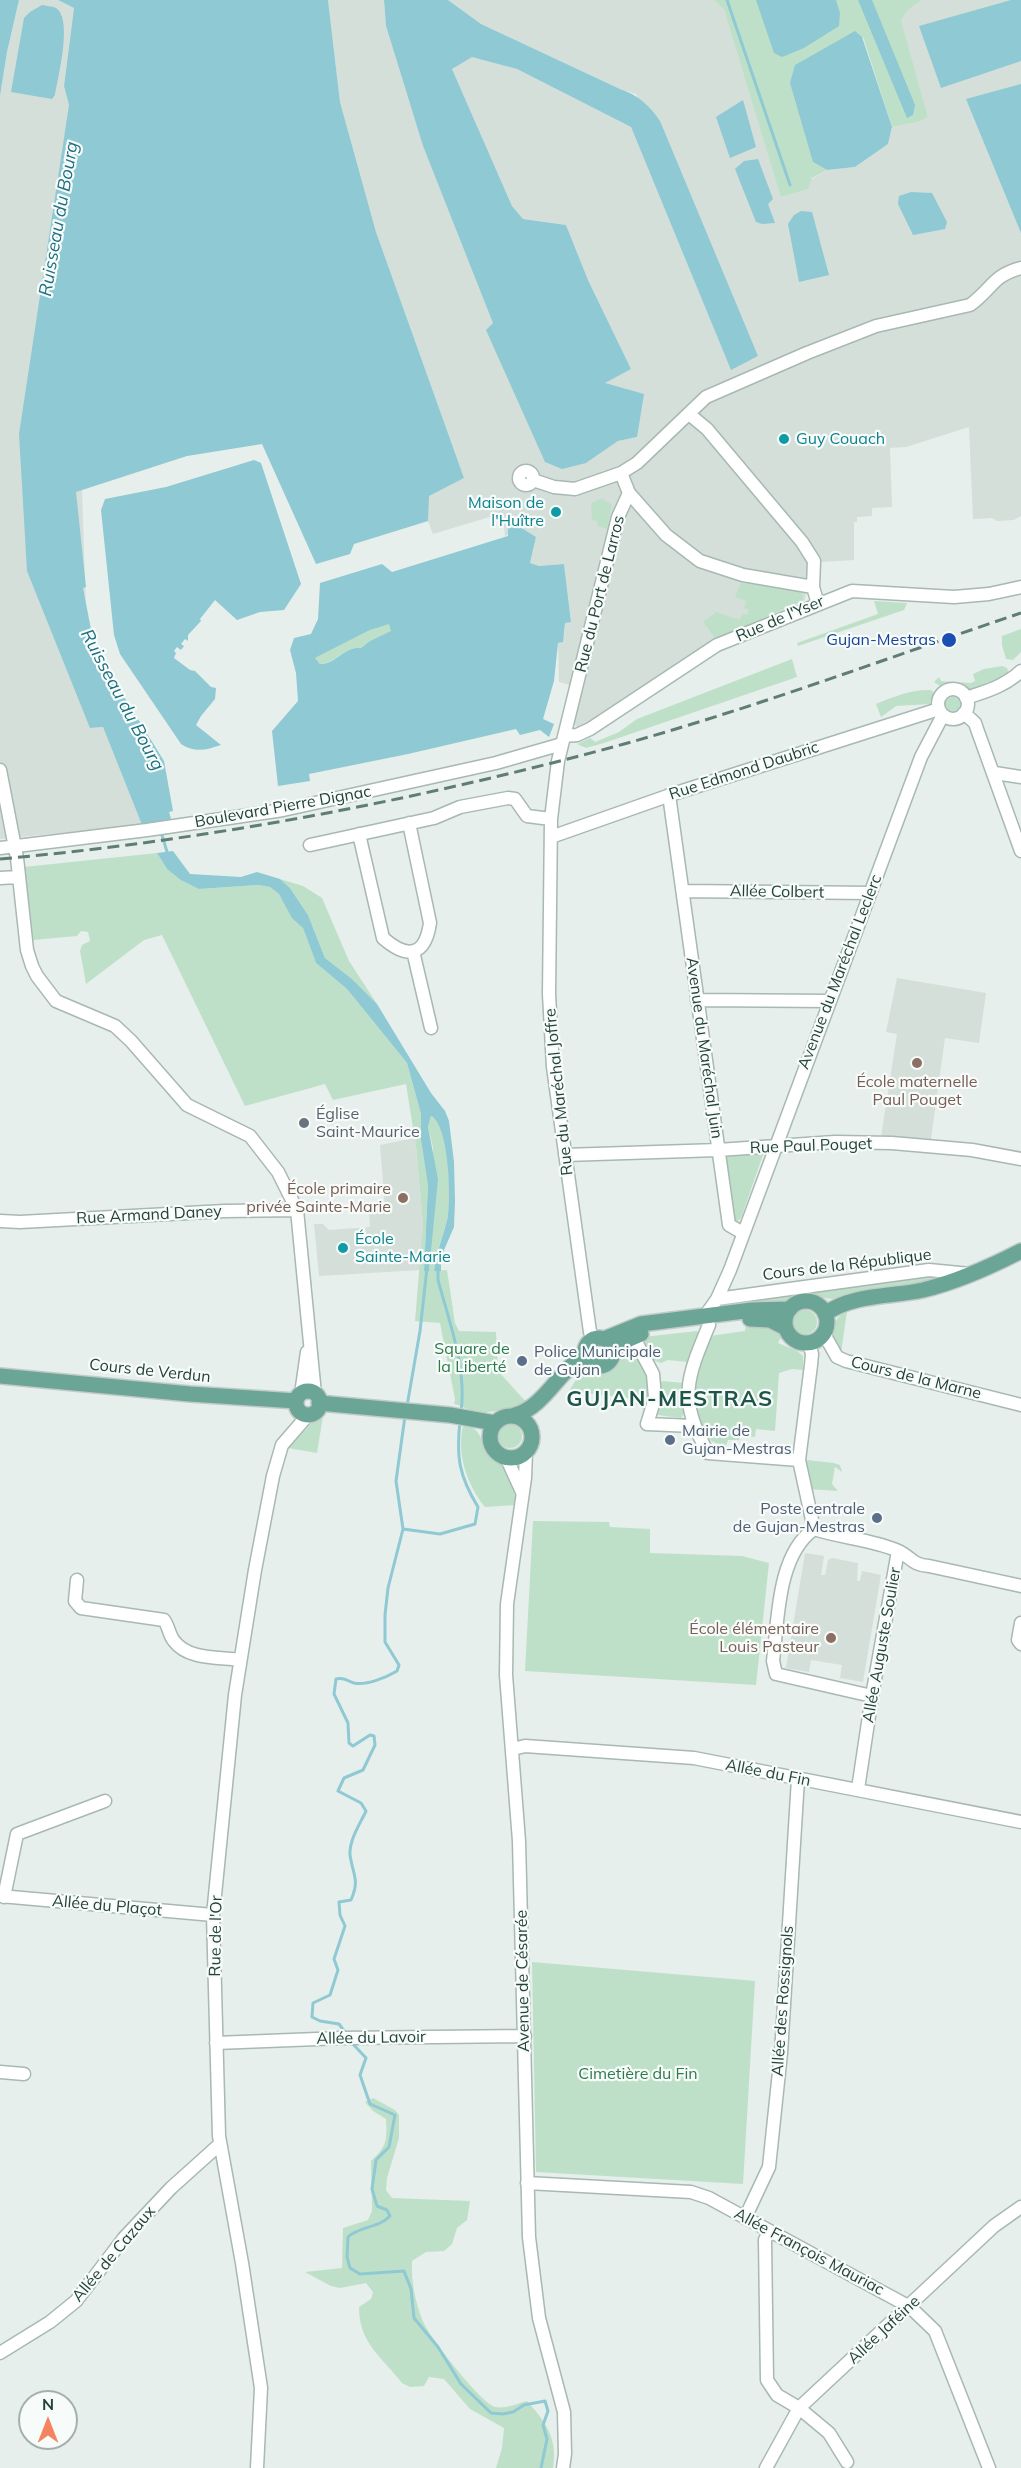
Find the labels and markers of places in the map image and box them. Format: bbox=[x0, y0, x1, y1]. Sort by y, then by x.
place label: Guy Couach bbox=[796, 429, 885, 449]
marker: Guy Couach bbox=[777, 432, 791, 446]
place label: Maison de l'Huître bbox=[468, 493, 544, 531]
marker: Maison de l'Huître bbox=[549, 505, 563, 519]
place label: Gujan-Mestras bbox=[826, 630, 936, 650]
marker: Gujan-Mestras bbox=[940, 631, 958, 649]
marker: École maternelle Paul Pouget bbox=[910, 1056, 924, 1070]
place label: École maternelle Paul Pouget bbox=[856, 1072, 978, 1110]
place label: Église Saint-Maurice bbox=[316, 1104, 420, 1142]
marker: Église Saint-Maurice bbox=[297, 1116, 311, 1130]
place label: École primaire privée Sainte-Marie bbox=[246, 1179, 391, 1217]
marker: École primaire privée Sainte-Marie bbox=[396, 1191, 410, 1205]
place label: École Sainte-Marie bbox=[355, 1229, 451, 1267]
marker: École Sainte-Marie bbox=[336, 1241, 350, 1255]
place label: Police Municipale de Gujan bbox=[534, 1342, 661, 1380]
marker: Police Municipale de Gujan bbox=[515, 1354, 529, 1368]
place label: Mairie de Gujan-Mestras bbox=[682, 1421, 792, 1459]
marker: Mairie de Gujan-Mestras bbox=[663, 1433, 677, 1447]
place label: Poste centrale de Gujan-Mestras bbox=[733, 1499, 865, 1537]
marker: Poste centrale de Gujan-Mestras bbox=[870, 1511, 884, 1525]
place label: École élémentaire Louis Pasteur bbox=[689, 1619, 819, 1657]
marker: École élémentaire Louis Pasteur bbox=[824, 1631, 838, 1645]

